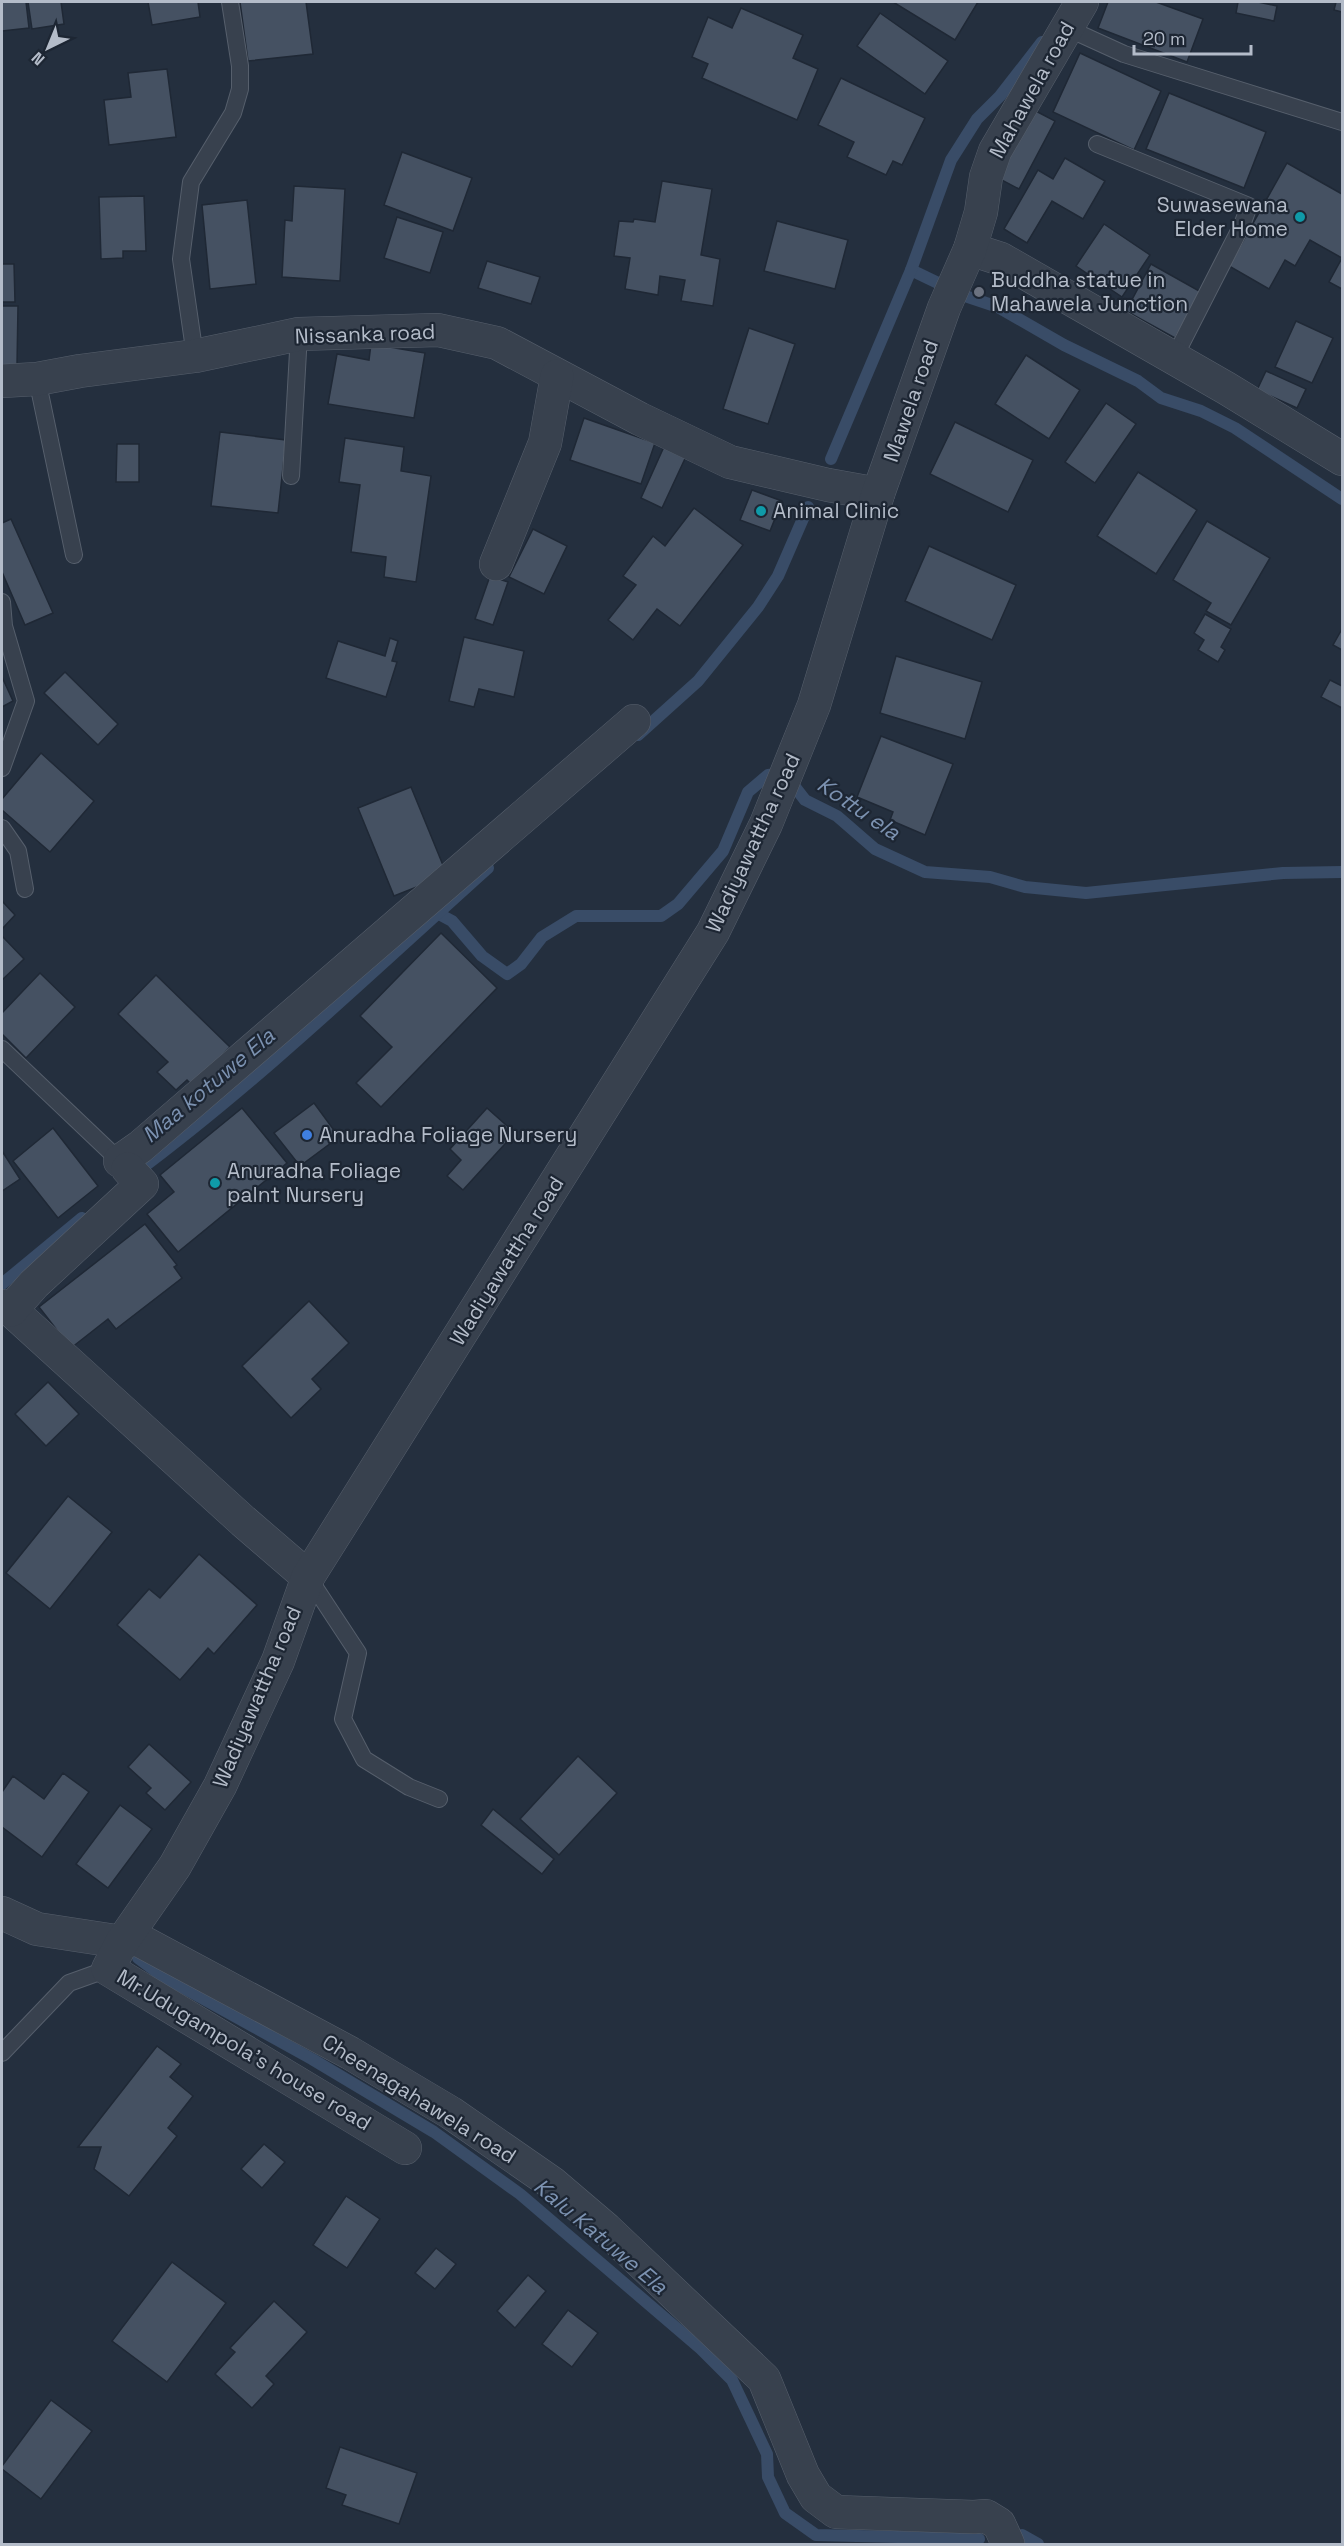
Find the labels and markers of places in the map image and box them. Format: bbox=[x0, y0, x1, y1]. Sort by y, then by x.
place label: Suwasewana Elder Home bbox=[1157, 191, 1288, 242]
marker: Suwasewana Elder Home bbox=[1293, 210, 1307, 224]
place label: Buddha statue in Mahawela Junction bbox=[991, 266, 1188, 317]
marker: Buddha statue in Mahawela Junction bbox=[972, 285, 986, 299]
place label: Animal Clinic bbox=[773, 497, 899, 524]
marker: Animal Clinic bbox=[754, 504, 768, 518]
place label: Anuradha Foliage Nursery bbox=[319, 1121, 577, 1148]
marker: Anuradha Foliage Nursery bbox=[300, 1128, 314, 1142]
place label: Anuradha Foliage palnt Nursery bbox=[227, 1157, 401, 1208]
marker: Anuradha Foliage palnt Nursery bbox=[208, 1176, 222, 1190]

